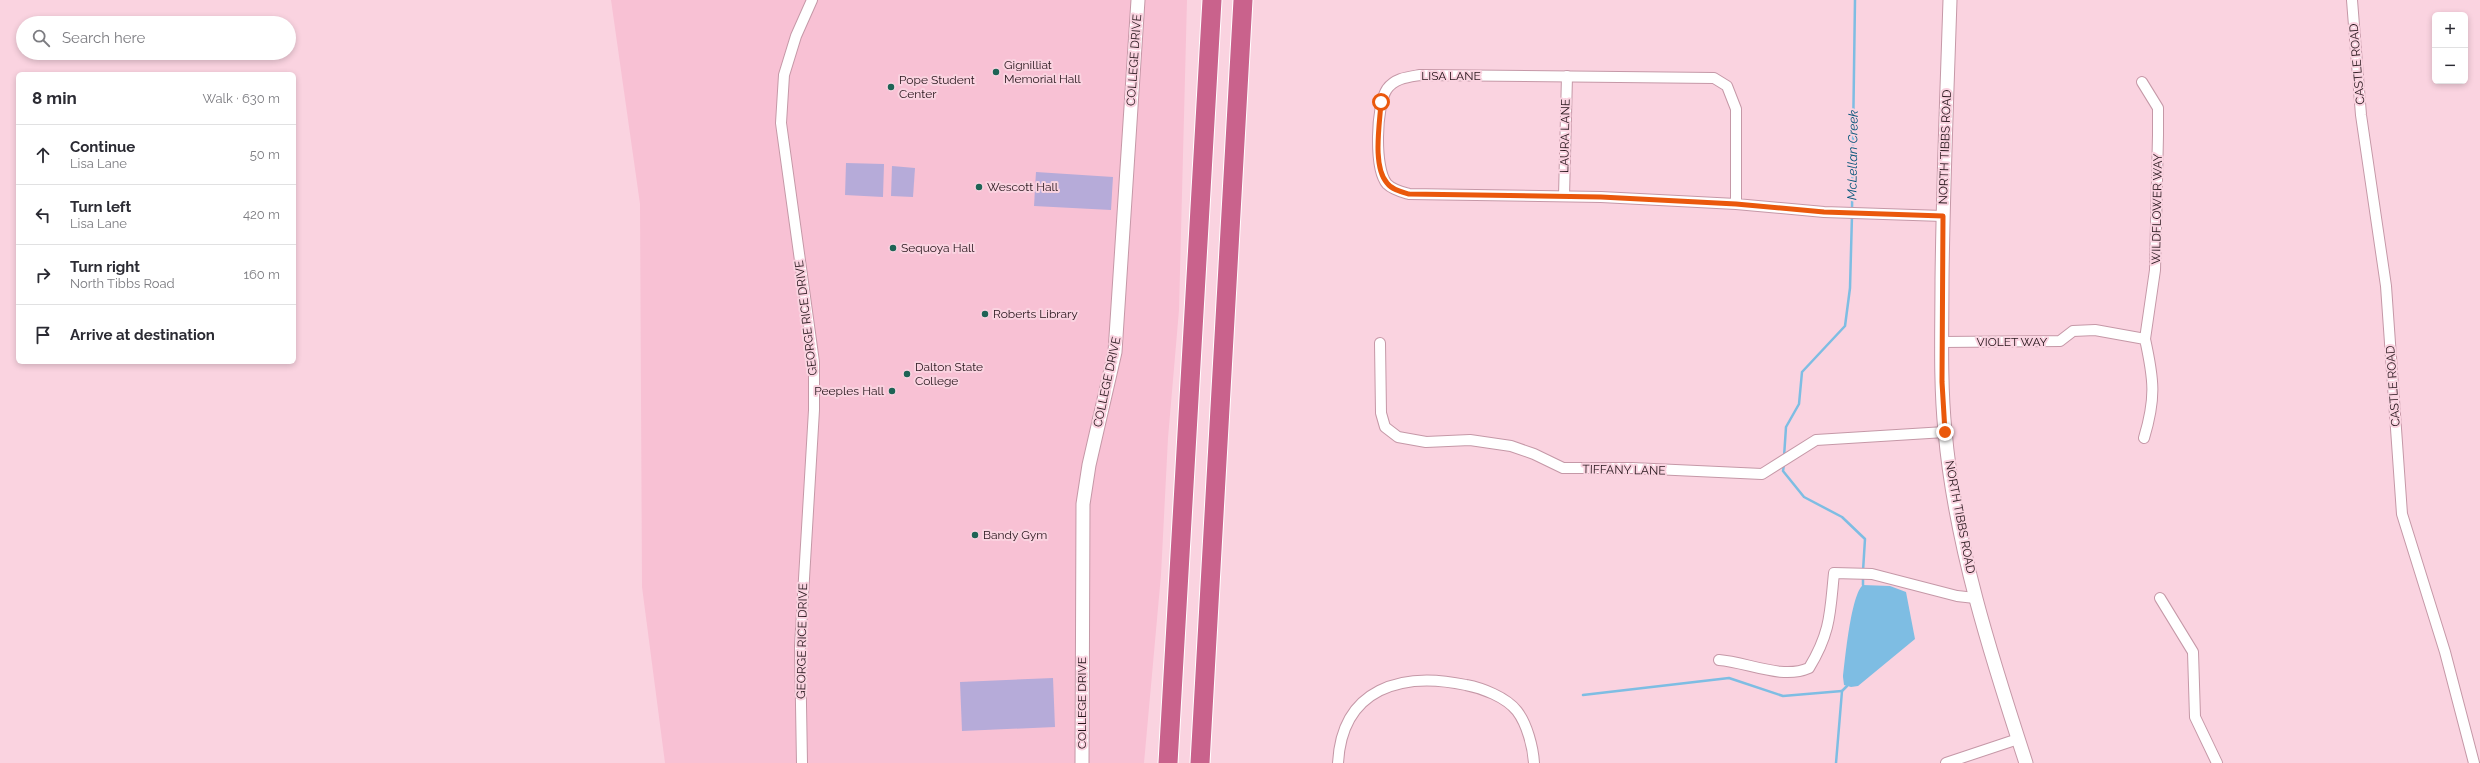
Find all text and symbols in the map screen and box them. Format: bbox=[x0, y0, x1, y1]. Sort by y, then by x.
map controls bbox=[2432, 12, 2468, 84]
button: + bbox=[2432, 12, 2468, 48]
street label: COLLEGE DRIVE bbox=[1124, 14, 1144, 106]
search box bbox=[16, 16, 296, 60]
street label: CASTLE ROAD bbox=[2346, 22, 2368, 105]
icon: search bbox=[30, 27, 52, 49]
text: Search here bbox=[62, 29, 145, 47]
button: − bbox=[2432, 48, 2468, 84]
place label: Gignilliat Memorial Hall bbox=[1004, 58, 1082, 86]
marker: Gignilliat Memorial Hall bbox=[991, 67, 1001, 77]
street label: LISA LANE bbox=[1421, 69, 1481, 83]
place label: Pope Student Center bbox=[899, 73, 975, 101]
marker: Pope Student Center bbox=[886, 82, 896, 92]
text: 8 min bbox=[32, 88, 77, 108]
street label: NORTH TIBBS ROAD bbox=[1936, 89, 1954, 205]
text: Walk · 630 m bbox=[202, 91, 280, 106]
route start bbox=[1372, 93, 1390, 111]
street label: LAURA LANE bbox=[1557, 99, 1573, 173]
water label: McLellan Creek bbox=[1844, 110, 1861, 200]
text: Continue bbox=[70, 138, 135, 156]
icon: ahead bbox=[32, 144, 54, 166]
text: 50 m bbox=[250, 147, 280, 162]
street label: WILDFLOWER WAY bbox=[2149, 153, 2165, 264]
text: Lisa Lane bbox=[70, 156, 127, 171]
place label: Wescott Hall bbox=[987, 180, 1059, 194]
marker: Wescott Hall bbox=[974, 182, 984, 192]
text: Turn left bbox=[70, 198, 131, 216]
icon: left bbox=[32, 204, 54, 226]
text: 420 m bbox=[243, 207, 280, 222]
text: Lisa Lane bbox=[70, 216, 127, 231]
place label: Sequoya Hall bbox=[901, 241, 975, 255]
marker: Sequoya Hall bbox=[888, 243, 898, 253]
text: Turn right bbox=[70, 258, 140, 276]
street label: GEORGE RICE DRIVE bbox=[792, 260, 820, 376]
icon: right bbox=[32, 264, 54, 286]
text: 160 m bbox=[243, 267, 280, 282]
text: North Tibbs Road bbox=[70, 276, 175, 291]
place label: Roberts Library bbox=[993, 307, 1078, 321]
marker: Roberts Library bbox=[980, 309, 990, 319]
icon: arrive bbox=[32, 324, 54, 346]
text: Arrive at destination bbox=[70, 326, 215, 344]
street label: VIOLET WAY bbox=[1977, 335, 2048, 349]
street label: COLLEGE DRIVE bbox=[1091, 336, 1123, 428]
street label: CASTLE ROAD bbox=[2383, 345, 2403, 427]
place label: Dalton State College bbox=[915, 360, 983, 388]
marker: Dalton State College bbox=[902, 369, 912, 379]
place label: Peeples Hall bbox=[814, 384, 885, 398]
marker: Peeples Hall bbox=[887, 386, 897, 396]
route end bbox=[1936, 423, 1954, 441]
street label: NORTH TIBBS ROAD bbox=[1942, 459, 1978, 575]
street label: TIFFANY LANE bbox=[1582, 462, 1666, 478]
place label: Bandy Gym bbox=[983, 528, 1047, 542]
marker: Bandy Gym bbox=[970, 530, 980, 540]
street label: GEORGE RICE DRIVE bbox=[794, 583, 810, 699]
street label: COLLEGE DRIVE bbox=[1075, 657, 1089, 749]

